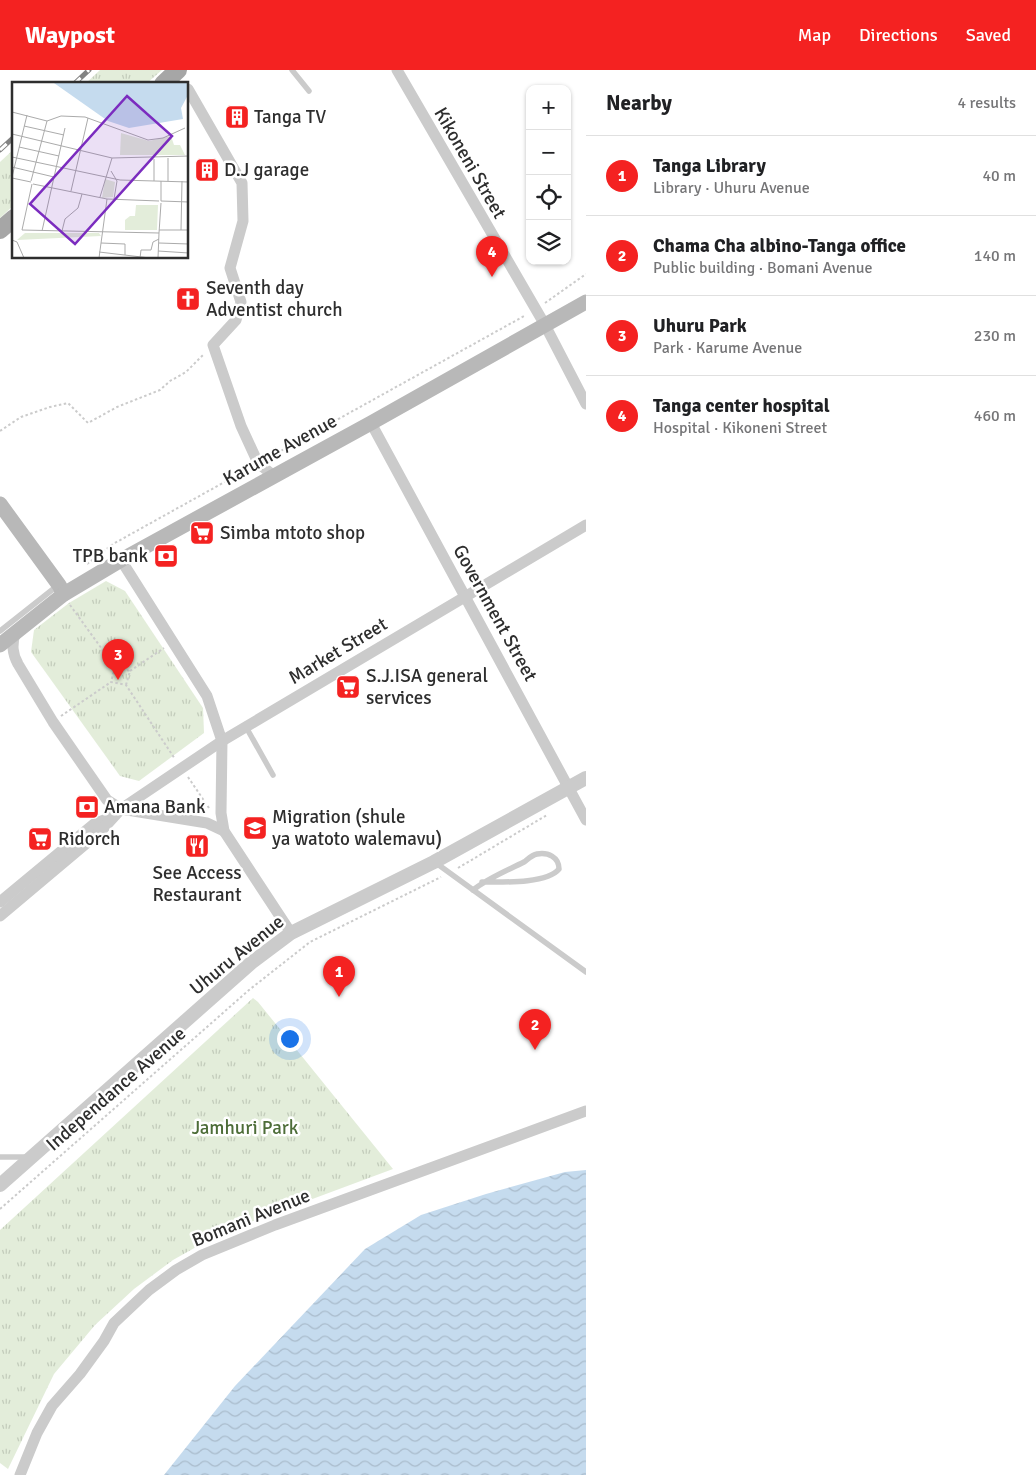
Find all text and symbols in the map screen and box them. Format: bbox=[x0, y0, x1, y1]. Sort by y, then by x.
text: Waypost bbox=[25, 20, 115, 50]
text: Map bbox=[798, 24, 831, 46]
text: Directions bbox=[859, 24, 938, 46]
text: Saved bbox=[966, 24, 1011, 46]
inset map bbox=[12, 82, 189, 259]
map controls bbox=[526, 85, 571, 265]
button: + bbox=[526, 85, 571, 130]
text: Nearby bbox=[606, 90, 672, 116]
text: 4 results bbox=[957, 93, 1016, 113]
street label: Kikoneni Street bbox=[428, 103, 512, 223]
building icon: Tanga TV bbox=[224, 104, 250, 130]
place label: Tanga TV bbox=[254, 105, 326, 129]
button: − bbox=[526, 130, 571, 175]
text: Tanga Library bbox=[653, 154, 766, 178]
building icon: D.J garage bbox=[194, 157, 220, 183]
place label: D.J garage bbox=[224, 158, 309, 182]
text: 1 bbox=[618, 166, 626, 186]
text: 40 m bbox=[982, 166, 1016, 186]
button: locate bbox=[526, 175, 571, 220]
text: Library · Uhuru Avenue bbox=[653, 178, 810, 198]
button: layers bbox=[526, 220, 571, 265]
text: Chama Cha albino-Tanga office bbox=[653, 234, 906, 258]
pin: 4 bbox=[476, 236, 508, 277]
text: 2 bbox=[618, 246, 626, 266]
text: 140 m bbox=[974, 246, 1016, 266]
text: Public building · Bomani Avenue bbox=[653, 258, 873, 278]
place label: Seventh day Adventist church bbox=[206, 276, 343, 322]
church icon: Seventh day Adventist church bbox=[175, 286, 201, 312]
text: Uhuru Park bbox=[653, 314, 747, 338]
text: 3 bbox=[618, 326, 626, 346]
text: 230 m bbox=[974, 326, 1016, 346]
text: Park · Karume Avenue bbox=[653, 338, 802, 358]
text: Tanga center hospital bbox=[653, 394, 830, 418]
text: 4 bbox=[618, 406, 626, 426]
text: 460 m bbox=[974, 406, 1016, 426]
street label: Karume Avenue bbox=[219, 409, 341, 491]
text: Hospital · Kikoneni Street bbox=[653, 418, 827, 438]
supermarket icon: Simba mtoto shop bbox=[189, 520, 215, 546]
place label: Simba mtoto shop bbox=[220, 521, 365, 545]
street label: Government Street bbox=[448, 540, 543, 686]
bank icon: TPB bank bbox=[153, 543, 179, 569]
place label: TPB bank bbox=[73, 544, 148, 568]
street label: Market Street bbox=[284, 612, 392, 690]
pin: 3 bbox=[102, 639, 134, 680]
place label: S.J.ISA general services bbox=[366, 664, 488, 710]
supermarket icon: S.J.ISA general services bbox=[335, 674, 361, 700]
bank icon: Amana Bank bbox=[74, 794, 100, 820]
place label: Amana Bank bbox=[104, 795, 206, 819]
place label: Migration (shule ya watoto walemavu) bbox=[272, 805, 442, 851]
school or university icon: Migration (shule ya watoto walemavu) bbox=[242, 815, 268, 841]
supermarket icon: Ridorch bbox=[27, 826, 53, 852]
place label: Ridorch bbox=[58, 827, 120, 851]
restaurant icon: See Access Restaurant bbox=[184, 833, 210, 859]
place label: See Access Restaurant bbox=[152, 861, 242, 907]
street label: Uhuru Avenue bbox=[185, 910, 289, 1000]
pin: 1 bbox=[323, 956, 355, 997]
pin: 2 bbox=[519, 1009, 551, 1050]
street label: Independance Avenue bbox=[41, 1022, 191, 1156]
your location bbox=[277, 1026, 303, 1052]
park label: Jamhuri Park bbox=[192, 1116, 299, 1140]
street label: Bomani Avenue bbox=[188, 1183, 314, 1253]

